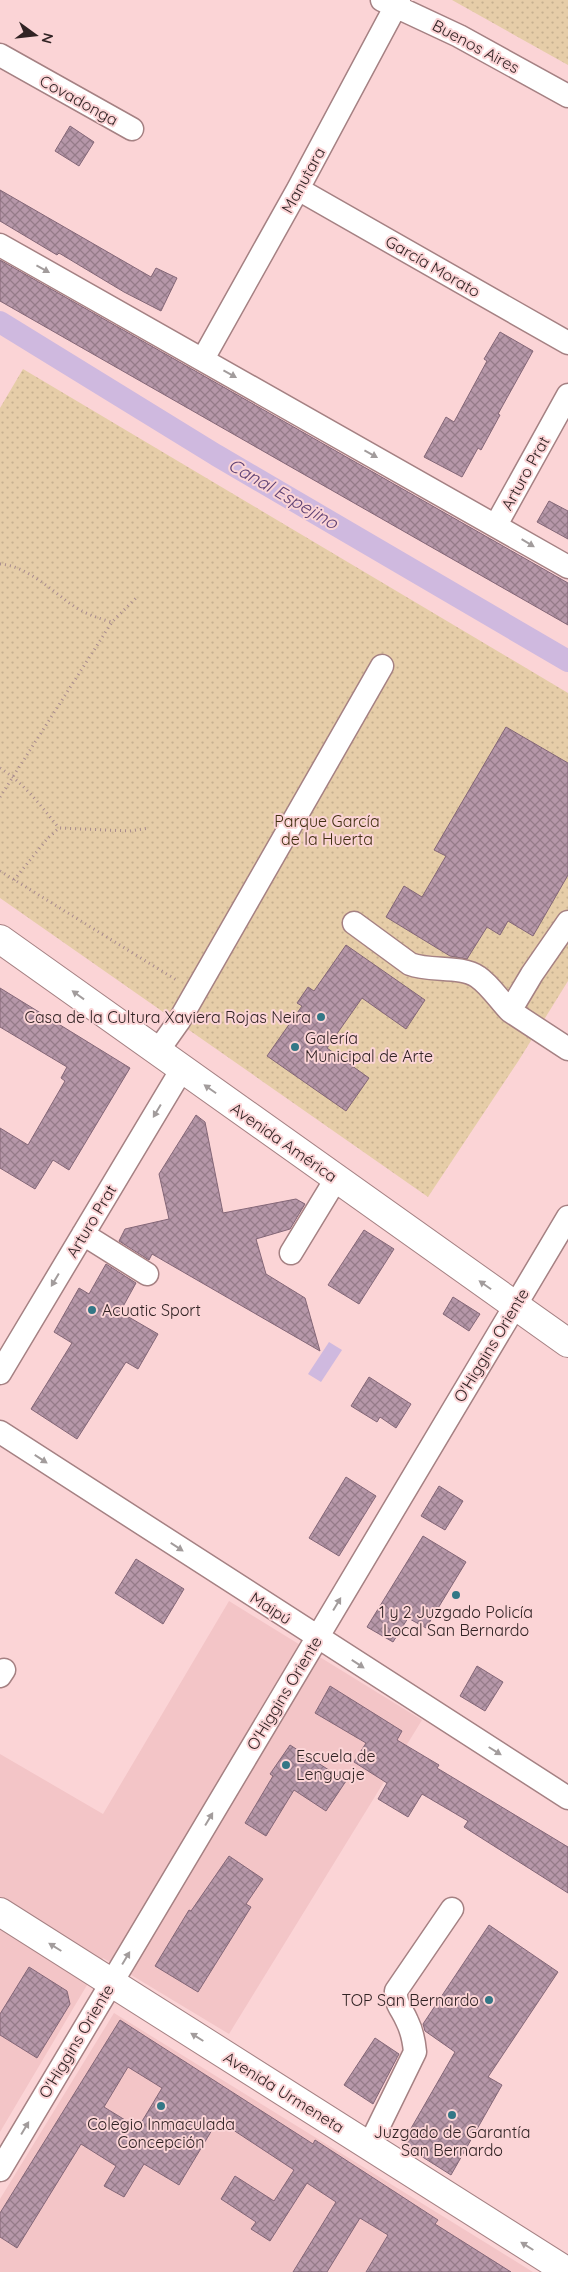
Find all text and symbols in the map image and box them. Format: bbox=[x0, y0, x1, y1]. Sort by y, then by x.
north arrow bbox=[10, 10, 60, 60]
street label: Buenos Aires bbox=[429, 15, 523, 77]
text: N bbox=[38, 31, 58, 46]
street label: Covadonga bbox=[36, 70, 122, 130]
street label: Manutara bbox=[277, 144, 329, 216]
street label: García Morato bbox=[382, 231, 484, 301]
one-way arrow bbox=[35, 265, 50, 273]
one-way arrow bbox=[223, 370, 237, 378]
street label: Arturo Prat bbox=[496, 433, 554, 513]
one-way arrow bbox=[364, 450, 379, 458]
water label: Canal Espejino bbox=[224, 453, 343, 535]
one-way arrow bbox=[521, 539, 534, 548]
park label: Parque García de la Huerta bbox=[274, 811, 380, 849]
one-way arrow bbox=[71, 990, 85, 1000]
place label: Casa de la Cultura Xaviera Rojas Neira bbox=[24, 1007, 311, 1027]
marker: Casa de la Cultura Xaviera Rojas Neira bbox=[315, 1011, 327, 1023]
place label: Galería Municipal de Arte bbox=[305, 1028, 433, 1066]
marker: Galería Municipal de Arte bbox=[289, 1041, 301, 1053]
one-way arrow bbox=[204, 1084, 217, 1095]
street label: Avenida América bbox=[227, 1098, 341, 1186]
one-way arrow bbox=[152, 1104, 161, 1117]
street label: Arturo Prat bbox=[61, 1181, 121, 1261]
one-way arrow bbox=[51, 1274, 60, 1287]
one-way arrow bbox=[478, 1280, 492, 1290]
street label: O'Higgins Oriente bbox=[449, 1284, 533, 1406]
place label: Acuatic Sport bbox=[102, 1300, 201, 1320]
marker: Acuatic Sport bbox=[86, 1304, 98, 1316]
one-way arrow bbox=[34, 1454, 48, 1463]
one-way arrow bbox=[171, 1542, 184, 1552]
street label: Maipú bbox=[247, 1587, 295, 1629]
marker: 1 y 2 Juzgado Policía Local San Bernardo bbox=[450, 1589, 462, 1601]
one-way arrow bbox=[332, 1598, 341, 1611]
place label: 1 y 2 Juzgado Policía Local San Bernardo bbox=[379, 1602, 533, 1640]
street label: O'Higgins Oriente bbox=[242, 1632, 326, 1754]
one-way arrow bbox=[351, 1659, 365, 1669]
place label: Escuela de Lenguaje bbox=[296, 1746, 376, 1784]
one-way arrow bbox=[488, 1747, 502, 1756]
marker: Escuela de Lenguaje bbox=[280, 1759, 292, 1771]
one-way arrow bbox=[204, 1812, 213, 1825]
one-way arrow bbox=[49, 1942, 62, 1952]
one-way arrow bbox=[121, 1952, 130, 1965]
street label: O'Higgins Oriente bbox=[34, 1980, 118, 2102]
place label: TOP San Bernardo bbox=[341, 1990, 479, 2010]
marker: TOP San Bernardo bbox=[483, 1994, 495, 2006]
one-way arrow bbox=[191, 2032, 204, 2042]
street label: Avenida Urmeneta bbox=[220, 2047, 348, 2137]
marker: Colegio Inmaculada Concepción bbox=[155, 2100, 167, 2112]
marker: Juzgado de Garantía San Bernardo bbox=[446, 2109, 458, 2121]
place label: Colegio Inmaculada Concepción bbox=[87, 2114, 235, 2152]
one-way arrow bbox=[20, 2122, 29, 2135]
place label: Juzgado de Garantía San Bernardo bbox=[374, 2122, 530, 2160]
one-way arrow bbox=[520, 2241, 533, 2251]

